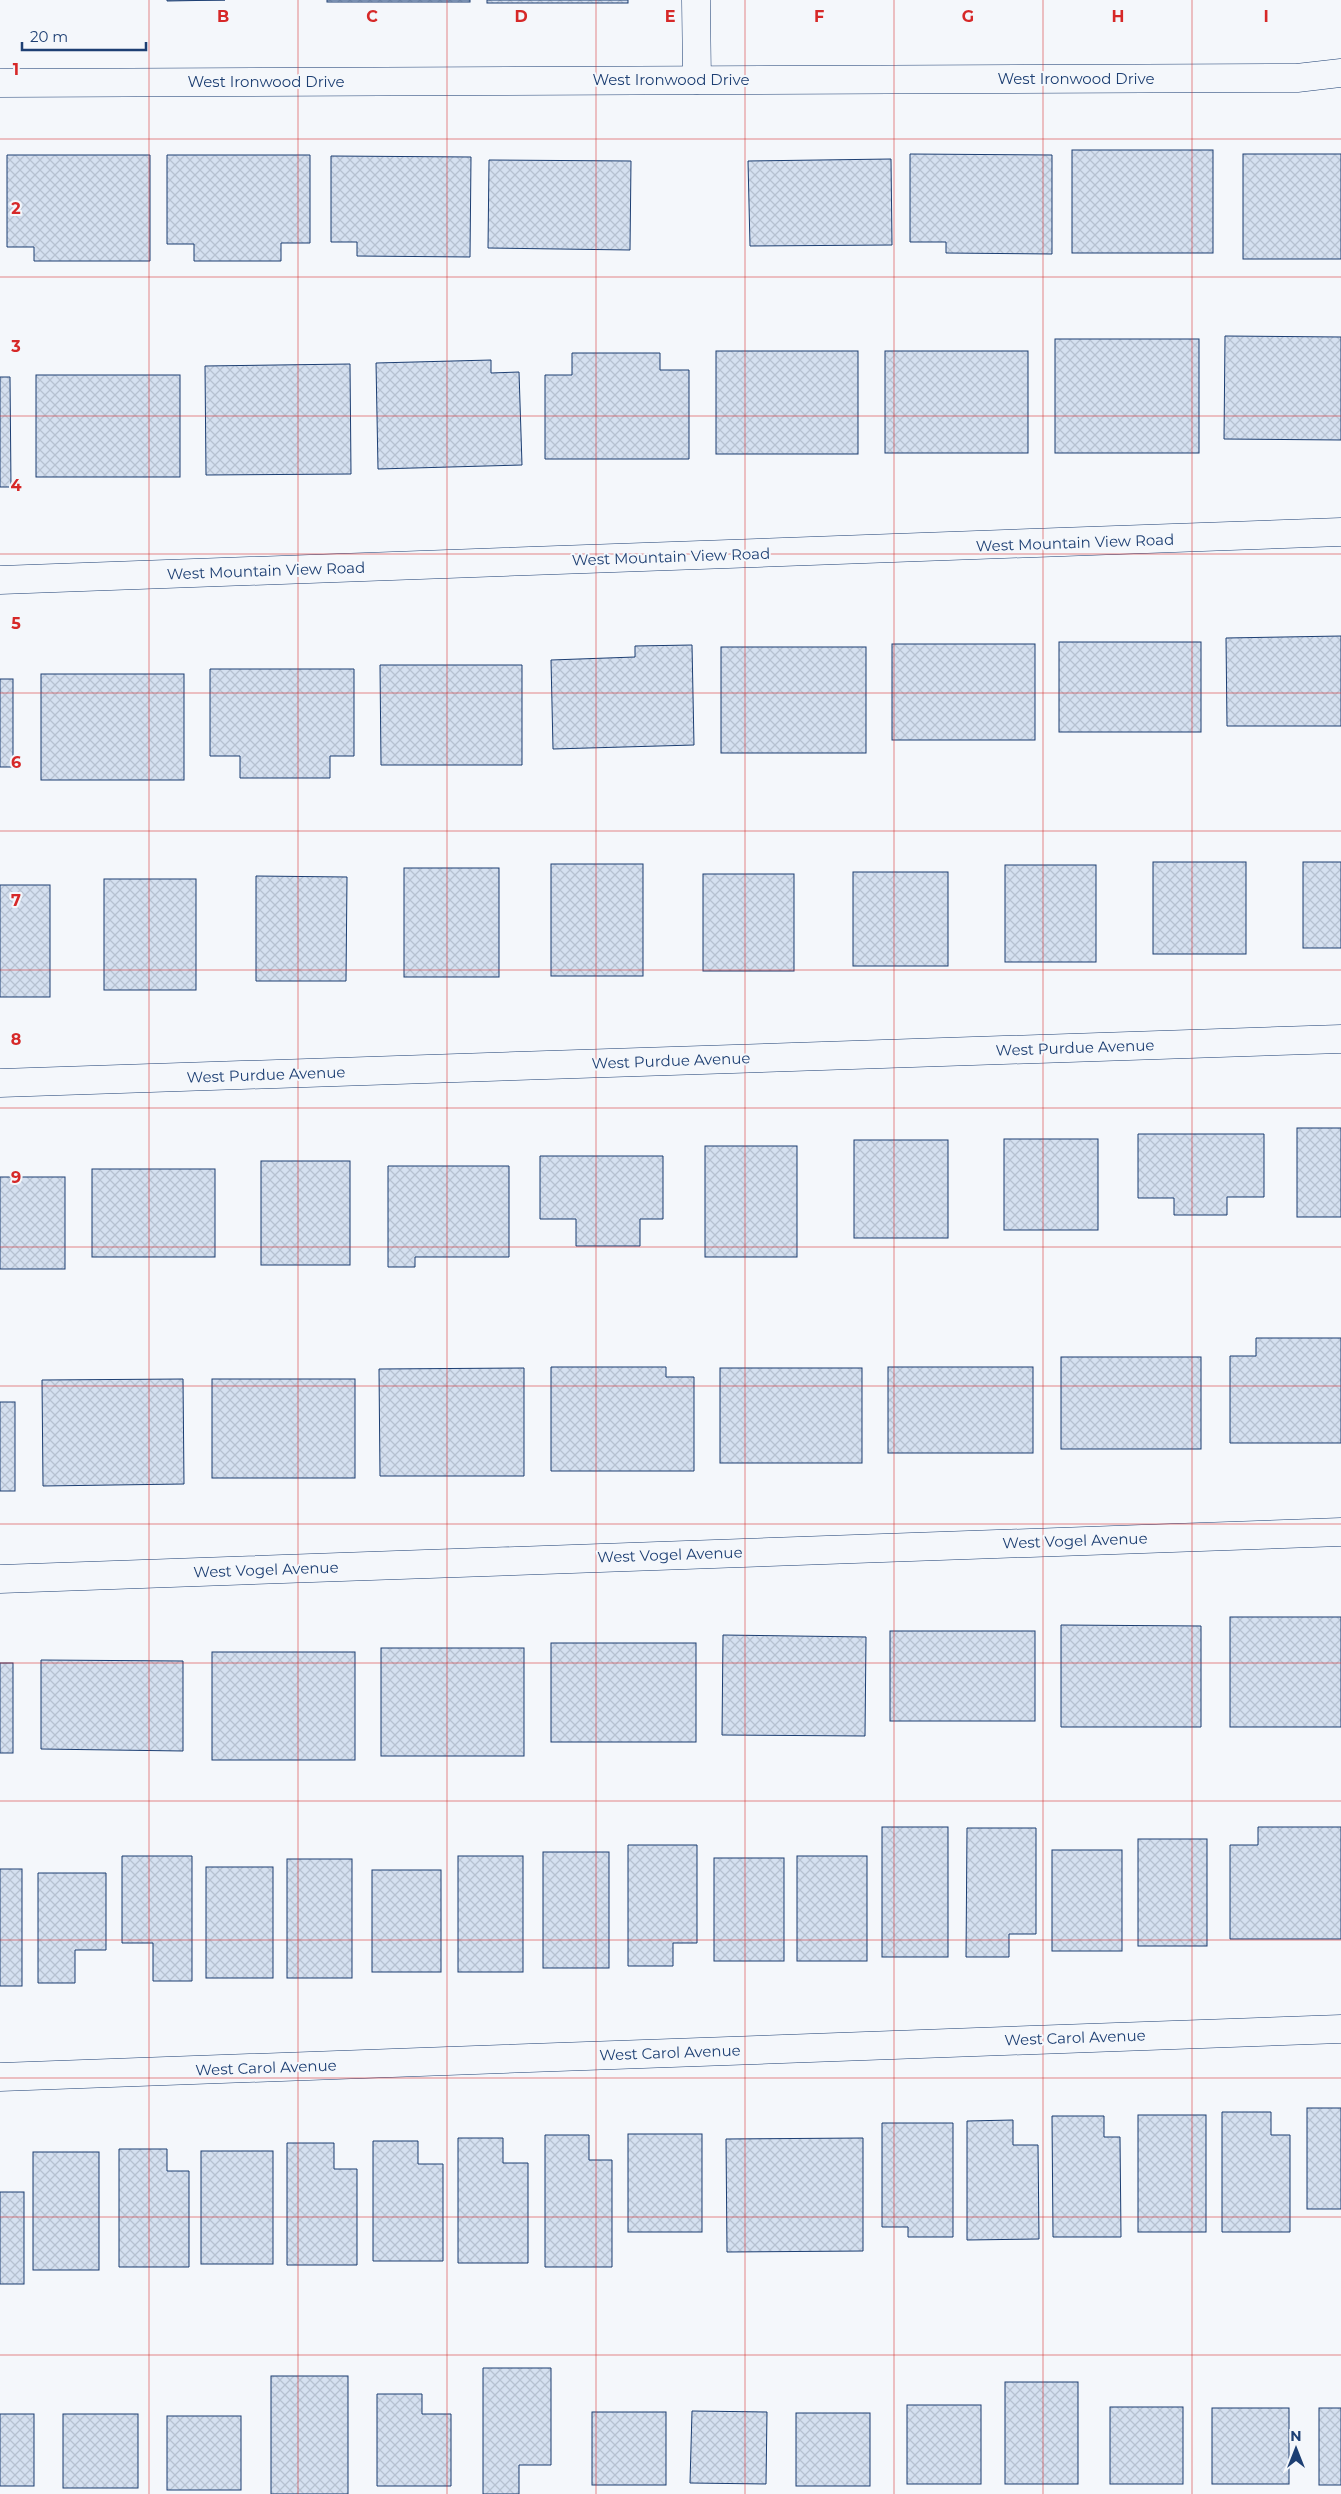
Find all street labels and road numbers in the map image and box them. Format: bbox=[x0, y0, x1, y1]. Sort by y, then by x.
street label: West Ironwood Drive bbox=[997, 69, 1155, 88]
street label: West Ironwood Drive bbox=[592, 70, 750, 89]
street label: West Ironwood Drive bbox=[187, 72, 345, 91]
street label: West Mountain View Road bbox=[976, 530, 1174, 555]
street label: West Mountain View Road bbox=[572, 544, 770, 569]
street label: West Mountain View Road bbox=[167, 558, 365, 583]
street label: West Purdue Avenue bbox=[995, 1035, 1155, 1060]
street label: West Purdue Avenue bbox=[591, 1048, 751, 1073]
street label: West Purdue Avenue bbox=[186, 1062, 346, 1087]
street label: West Vogel Avenue bbox=[1002, 1528, 1148, 1553]
street label: West Vogel Avenue bbox=[597, 1542, 743, 1567]
street label: West Vogel Avenue bbox=[193, 1557, 339, 1582]
street label: West Carol Avenue bbox=[1004, 2026, 1146, 2049]
street label: West Carol Avenue bbox=[599, 2041, 741, 2064]
street label: West Carol Avenue bbox=[195, 2056, 337, 2079]

